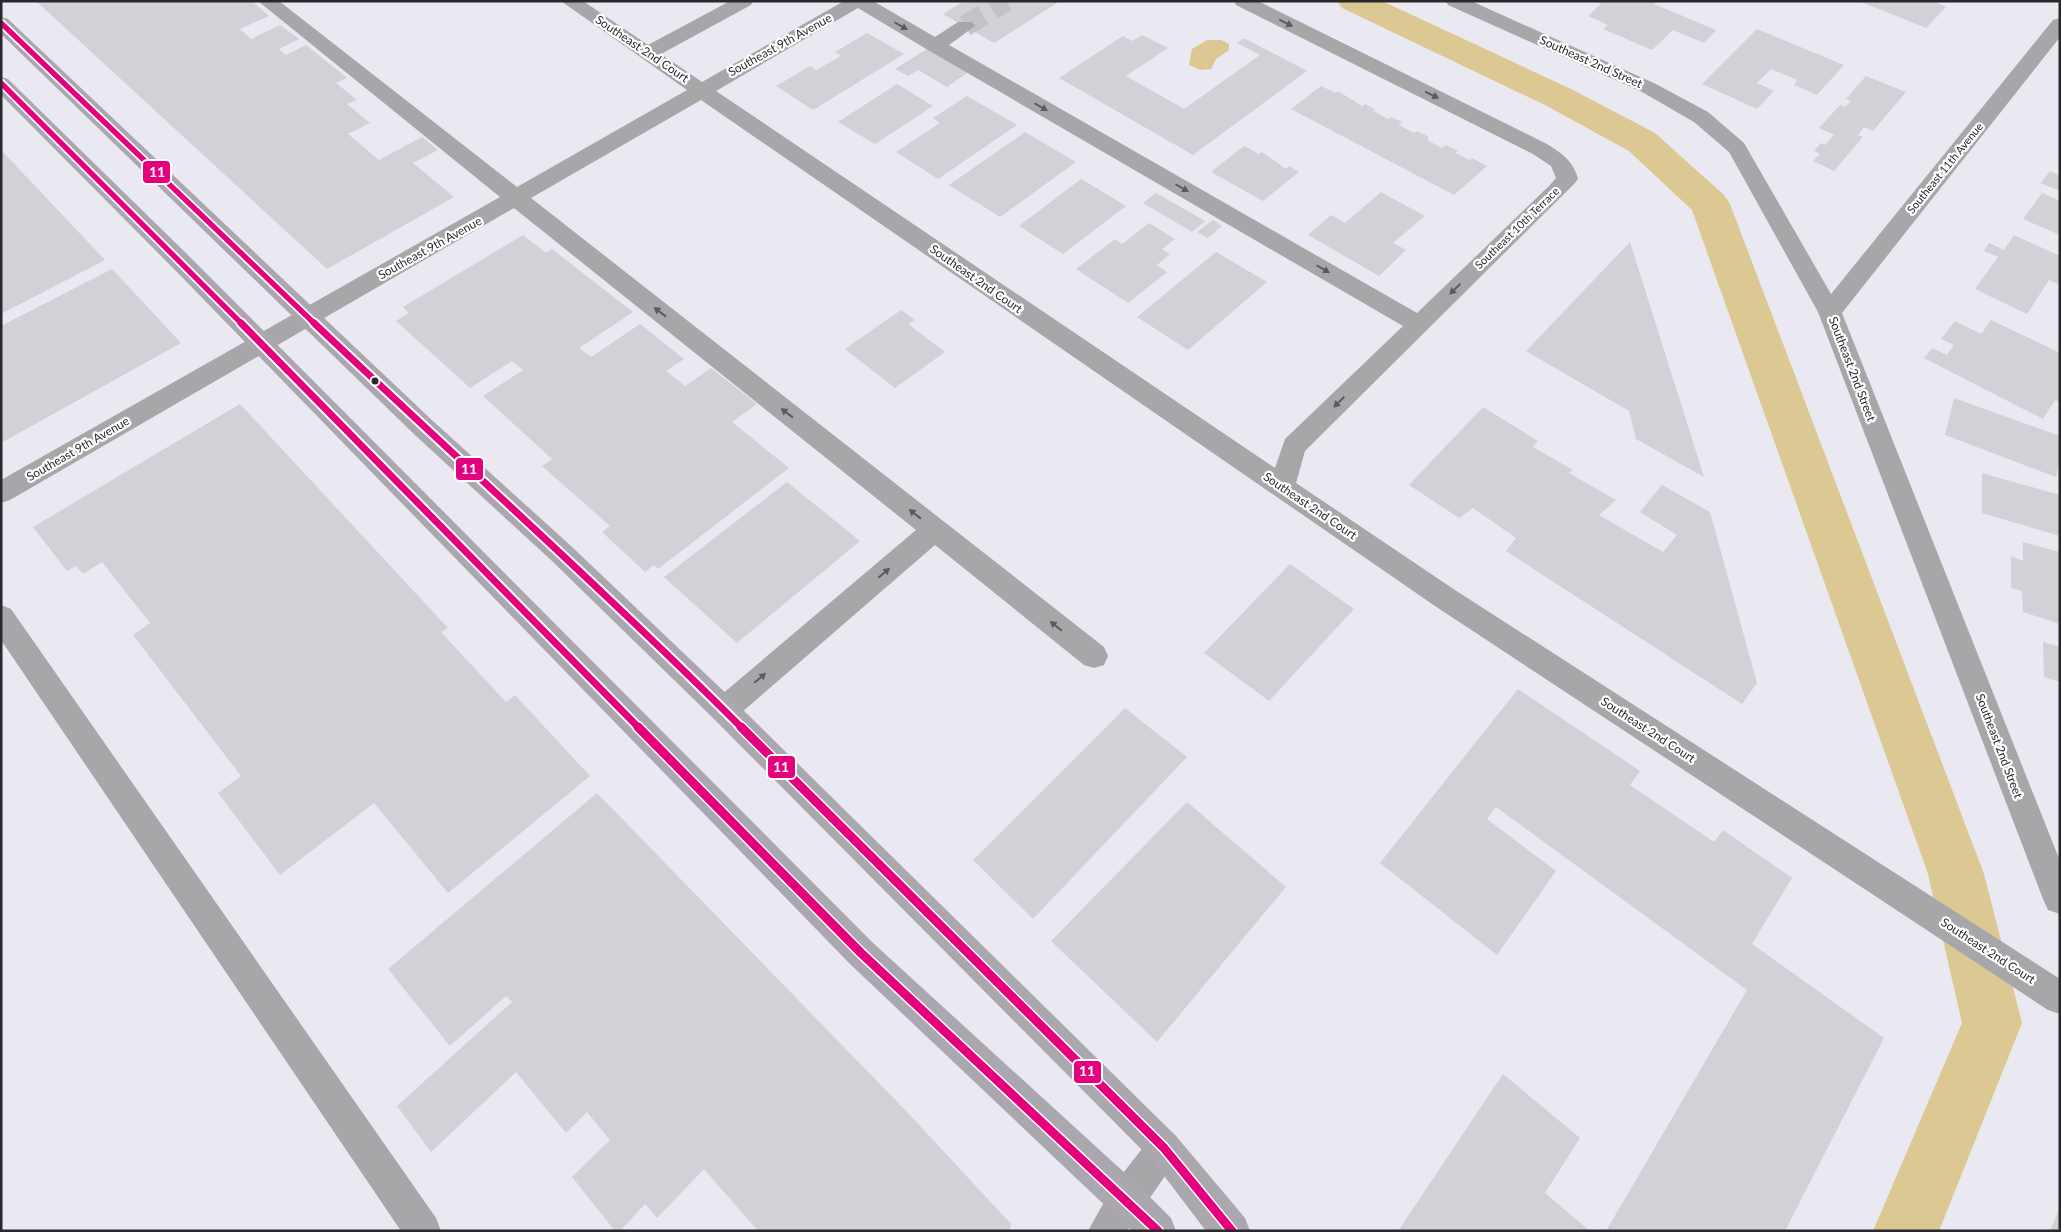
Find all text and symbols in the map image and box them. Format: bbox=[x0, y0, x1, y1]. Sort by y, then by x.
street label: Southeast 9th Avenue bbox=[725, 10, 834, 79]
street label: Southeast 2nd Court bbox=[593, 12, 692, 86]
one-way arrow bbox=[1279, 19, 1294, 27]
one-way arrow bbox=[894, 21, 907, 30]
street label: Southeast 2nd Street bbox=[1538, 32, 1646, 91]
one-way arrow bbox=[1425, 91, 1439, 99]
one-way arrow bbox=[1034, 103, 1049, 111]
street label: Southeast 11th Avenue bbox=[1904, 120, 1985, 216]
line badge: 11 bbox=[142, 160, 171, 184]
text: 11 bbox=[149, 163, 165, 180]
one-way arrow bbox=[1175, 184, 1190, 192]
street label: Southeast 10th Terrace bbox=[1472, 184, 1562, 271]
street label: Southeast 9th Avenue bbox=[375, 213, 484, 282]
street label: Southeast 2nd Court bbox=[927, 241, 1026, 316]
one-way arrow bbox=[1316, 265, 1330, 274]
one-way arrow bbox=[1449, 283, 1461, 295]
one-way arrow bbox=[654, 306, 667, 317]
street label: Southeast 2nd Street bbox=[1826, 314, 1880, 424]
unlabelled marker bbox=[370, 376, 380, 386]
one-way arrow bbox=[1333, 396, 1345, 408]
one-way arrow bbox=[781, 407, 794, 418]
street label: Southeast 9th Avenue bbox=[24, 413, 132, 484]
line badge: 11 bbox=[455, 457, 484, 481]
text: 11 bbox=[461, 460, 477, 477]
street label: Southeast 2nd Court bbox=[1261, 469, 1360, 543]
one-way arrow bbox=[909, 508, 922, 519]
one-way arrow bbox=[878, 567, 891, 578]
one-way arrow bbox=[1049, 620, 1062, 631]
one-way arrow bbox=[754, 672, 767, 683]
street label: Southeast 2nd Street bbox=[1973, 691, 2027, 801]
street label: Southeast 2nd Court bbox=[1598, 694, 1699, 766]
line badge: 11 bbox=[767, 755, 796, 779]
text: 11 bbox=[773, 758, 789, 775]
street label: Southeast 2nd Court bbox=[1938, 915, 2039, 987]
line badge: 11 bbox=[1073, 1060, 1102, 1084]
text: 11 bbox=[1079, 1062, 1095, 1079]

